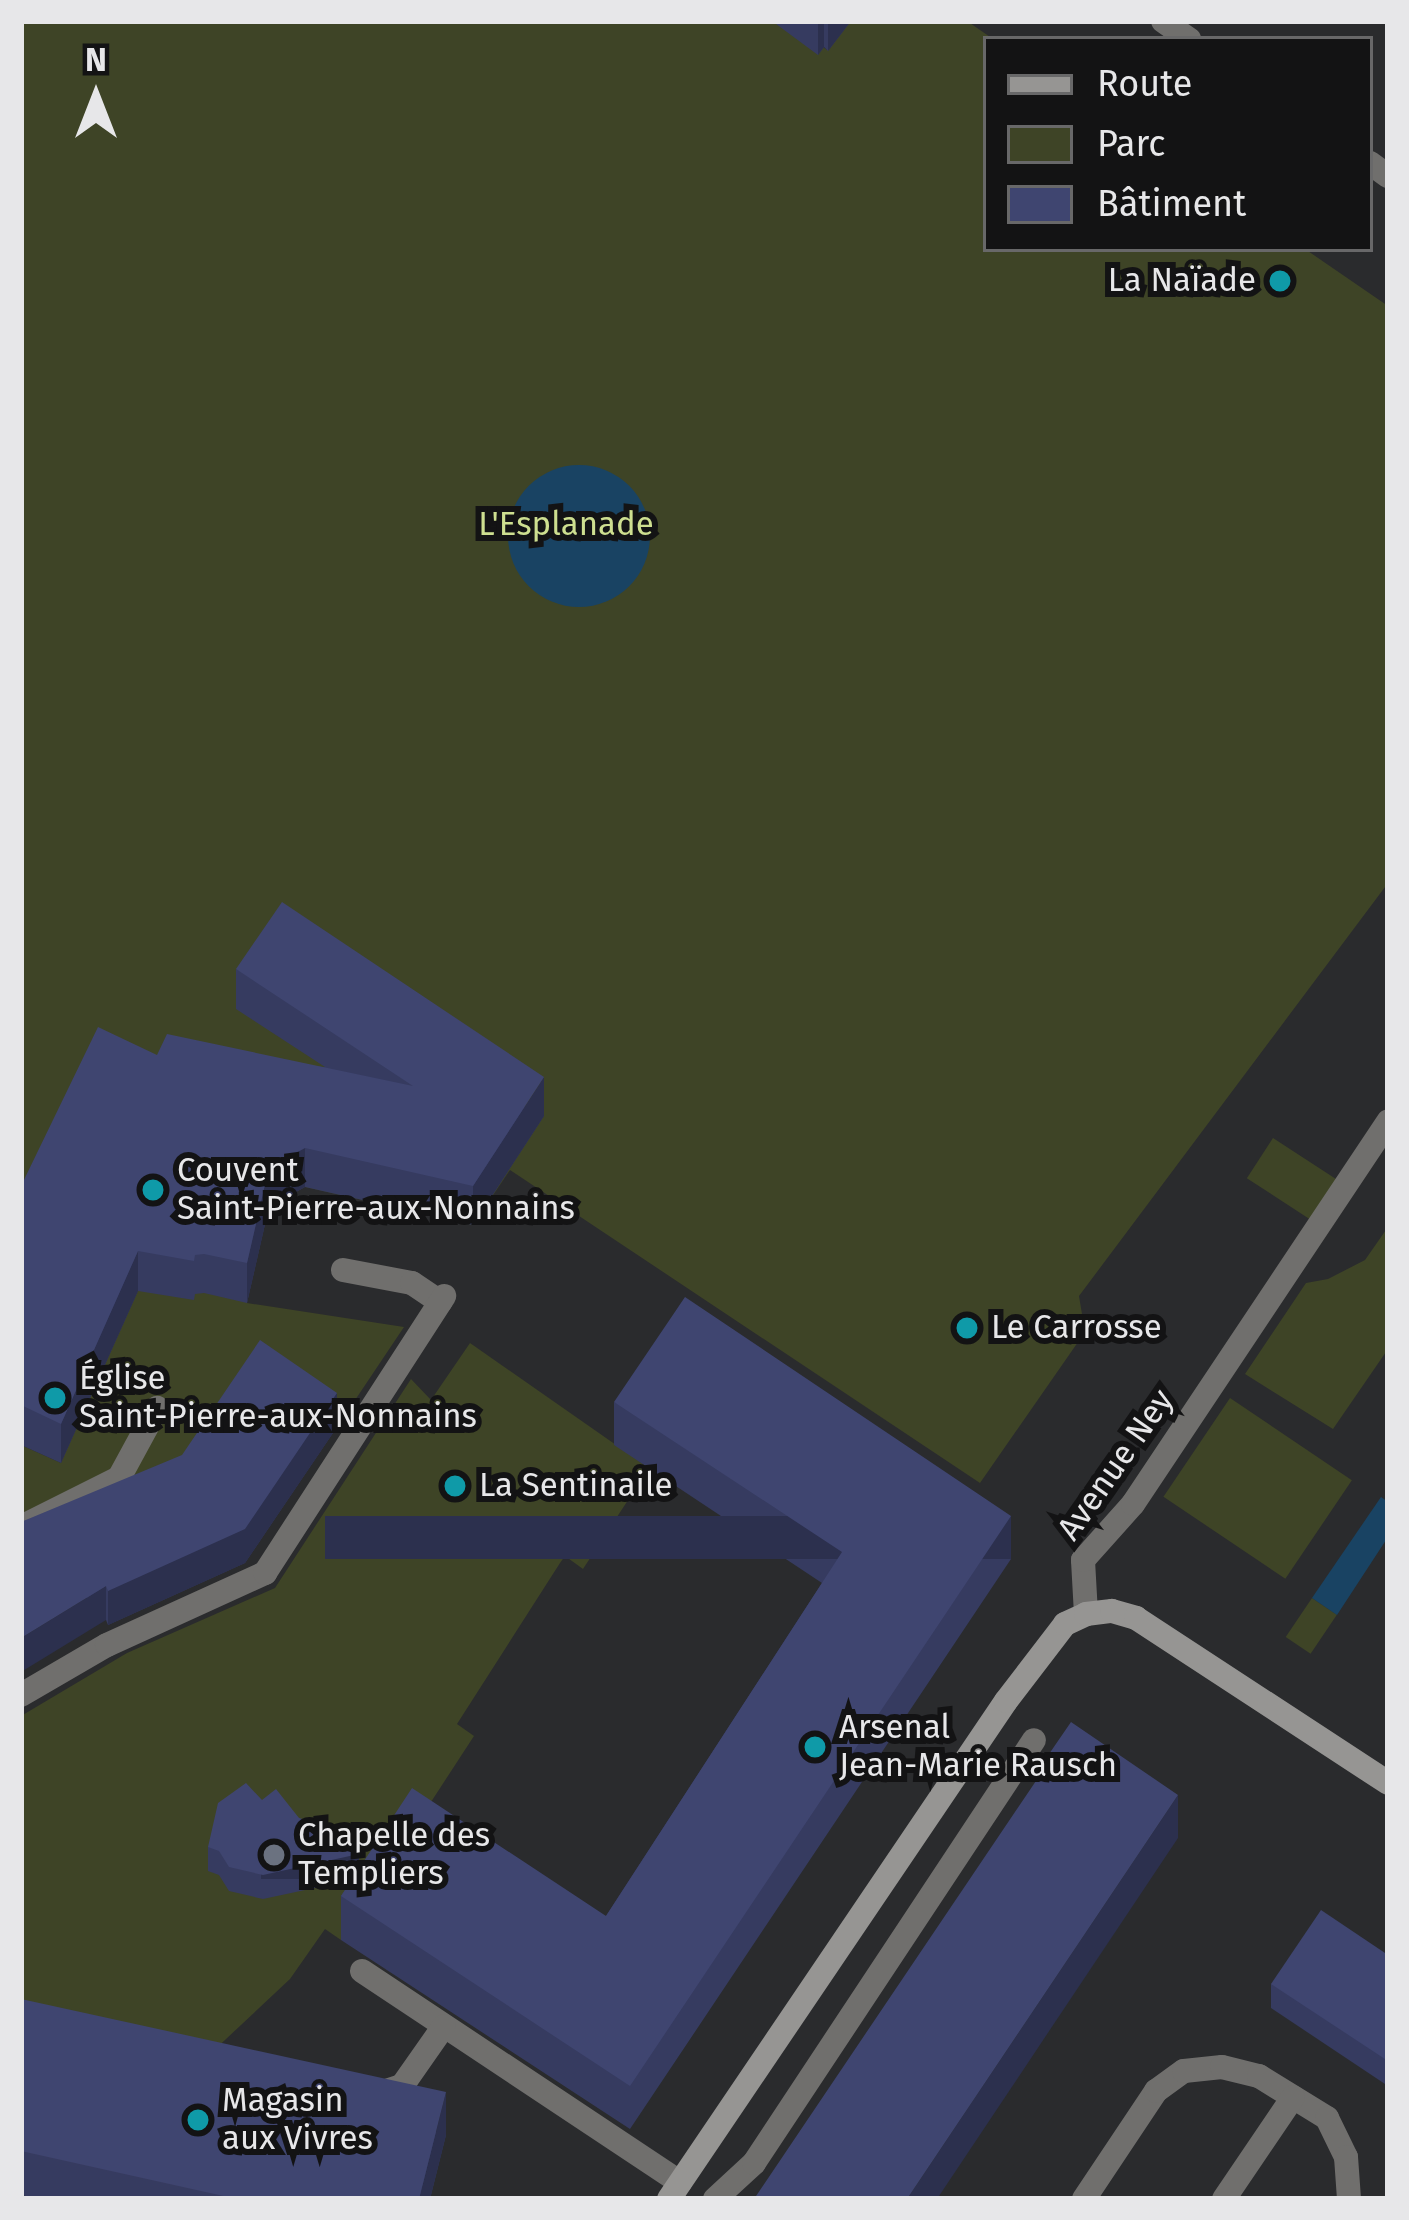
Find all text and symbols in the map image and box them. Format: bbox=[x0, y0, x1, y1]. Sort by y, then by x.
north arrow bbox=[36, 36, 156, 156]
legend bbox=[983, 36, 1373, 252]
text: N bbox=[85, 40, 107, 80]
text: Route bbox=[1097, 62, 1192, 106]
text: Parc bbox=[1097, 122, 1166, 166]
text: Bâtiment bbox=[1097, 182, 1246, 226]
place label: La Naïade bbox=[1108, 261, 1256, 301]
marker: La Naïade bbox=[1267, 268, 1293, 294]
park label: L'Esplanade bbox=[478, 505, 654, 545]
place label: Couvent Saint-Pierre-aux-Nonnains bbox=[177, 1151, 575, 1229]
marker: Couvent Saint-Pierre-aux-Nonnains bbox=[140, 1177, 166, 1203]
place label: Le Carrosse bbox=[991, 1308, 1162, 1348]
marker: Le Carrosse bbox=[954, 1315, 980, 1341]
place label: Église Saint-Pierre-aux-Nonnains bbox=[79, 1359, 477, 1437]
street label: Avenue Ney bbox=[1050, 1382, 1182, 1548]
marker: Église Saint-Pierre-aux-Nonnains bbox=[42, 1385, 68, 1411]
place label: La Sentinaile bbox=[479, 1466, 672, 1506]
marker: La Sentinaile bbox=[442, 1473, 468, 1499]
place label: Arsenal Jean-Marie Rausch bbox=[839, 1708, 1117, 1786]
marker: Arsenal Jean-Marie Rausch bbox=[802, 1734, 828, 1760]
place label: Chapelle des Templiers bbox=[298, 1816, 490, 1894]
marker: Chapelle des Templiers bbox=[261, 1842, 287, 1868]
place label: Magasin aux Vivres bbox=[222, 2081, 373, 2159]
marker: Magasin aux Vivres bbox=[185, 2107, 211, 2133]

